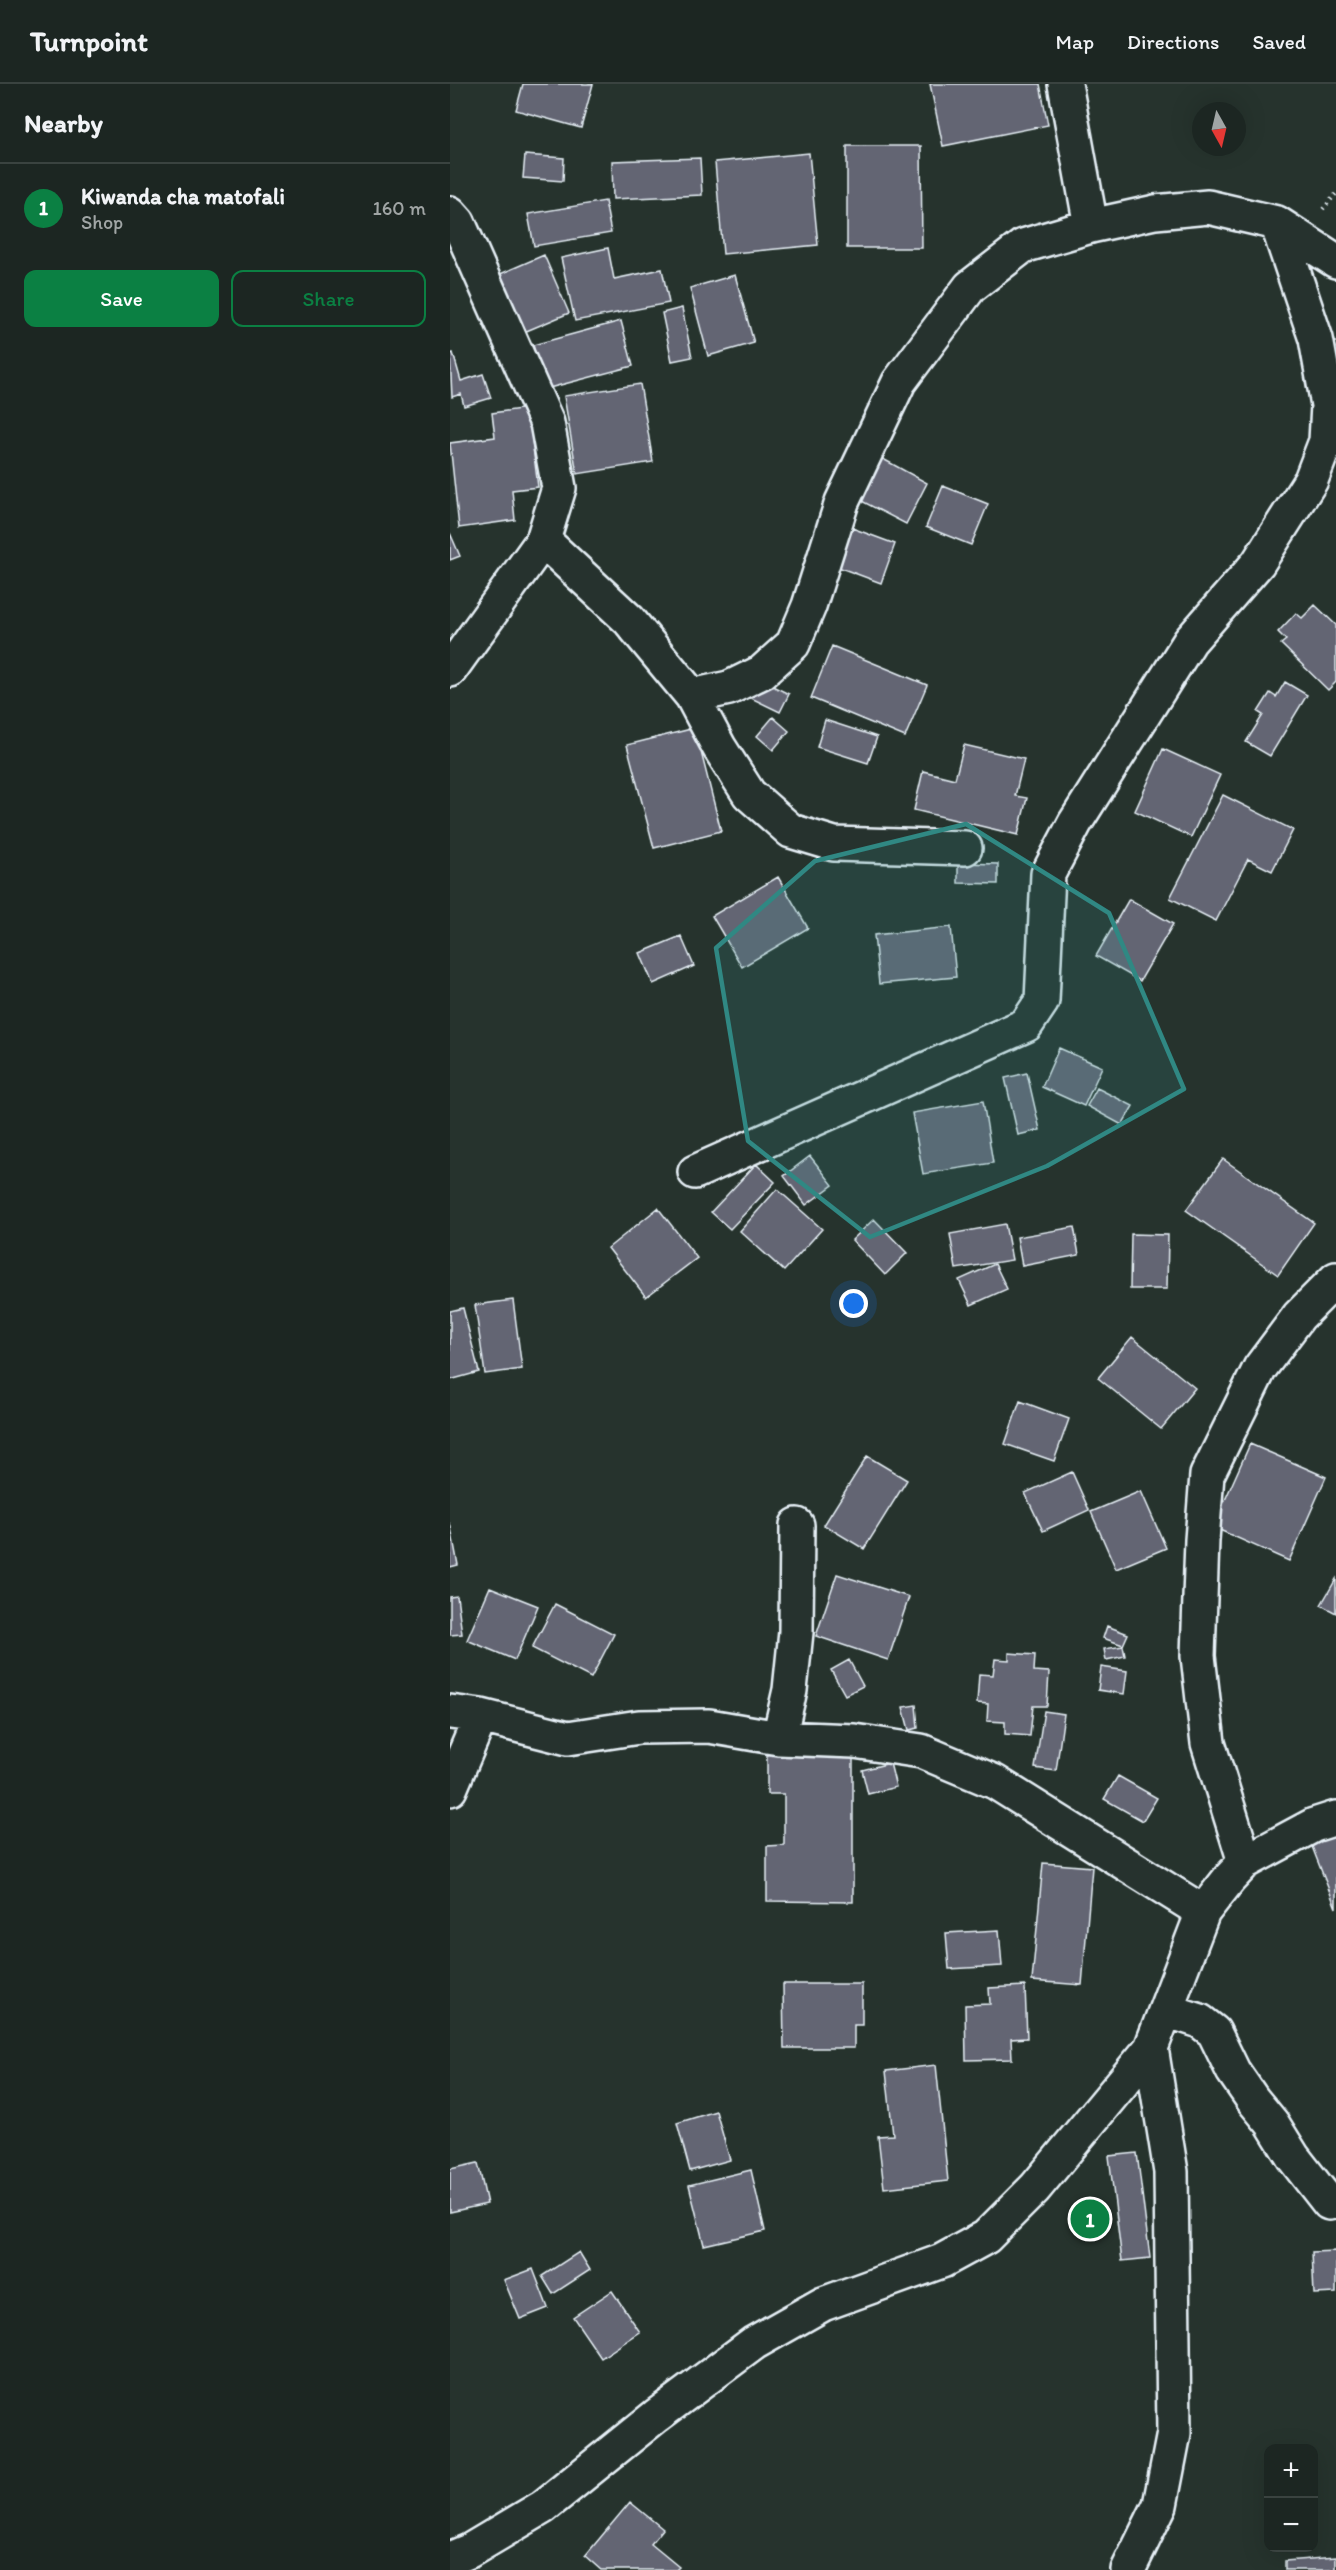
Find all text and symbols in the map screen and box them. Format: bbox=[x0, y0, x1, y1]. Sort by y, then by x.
text: Turnpoint bbox=[30, 24, 148, 58]
text: Map bbox=[1056, 29, 1094, 54]
text: Directions bbox=[1127, 29, 1219, 54]
text: Saved bbox=[1252, 29, 1306, 54]
north arrow bbox=[1192, 102, 1246, 156]
text: Nearby bbox=[24, 107, 103, 139]
text: Kiwanda cha matofali bbox=[81, 183, 285, 210]
text: 1 bbox=[39, 196, 48, 220]
text: 160 m bbox=[373, 196, 426, 220]
text: Shop bbox=[81, 210, 123, 234]
button: Save bbox=[24, 270, 219, 327]
button: Share bbox=[231, 270, 426, 327]
your location bbox=[839, 1289, 868, 1318]
pin: 1 bbox=[1070, 2196, 1110, 2242]
map controls bbox=[1264, 2444, 1318, 2552]
button: + bbox=[1264, 2444, 1318, 2498]
button: − bbox=[1264, 2498, 1318, 2552]

